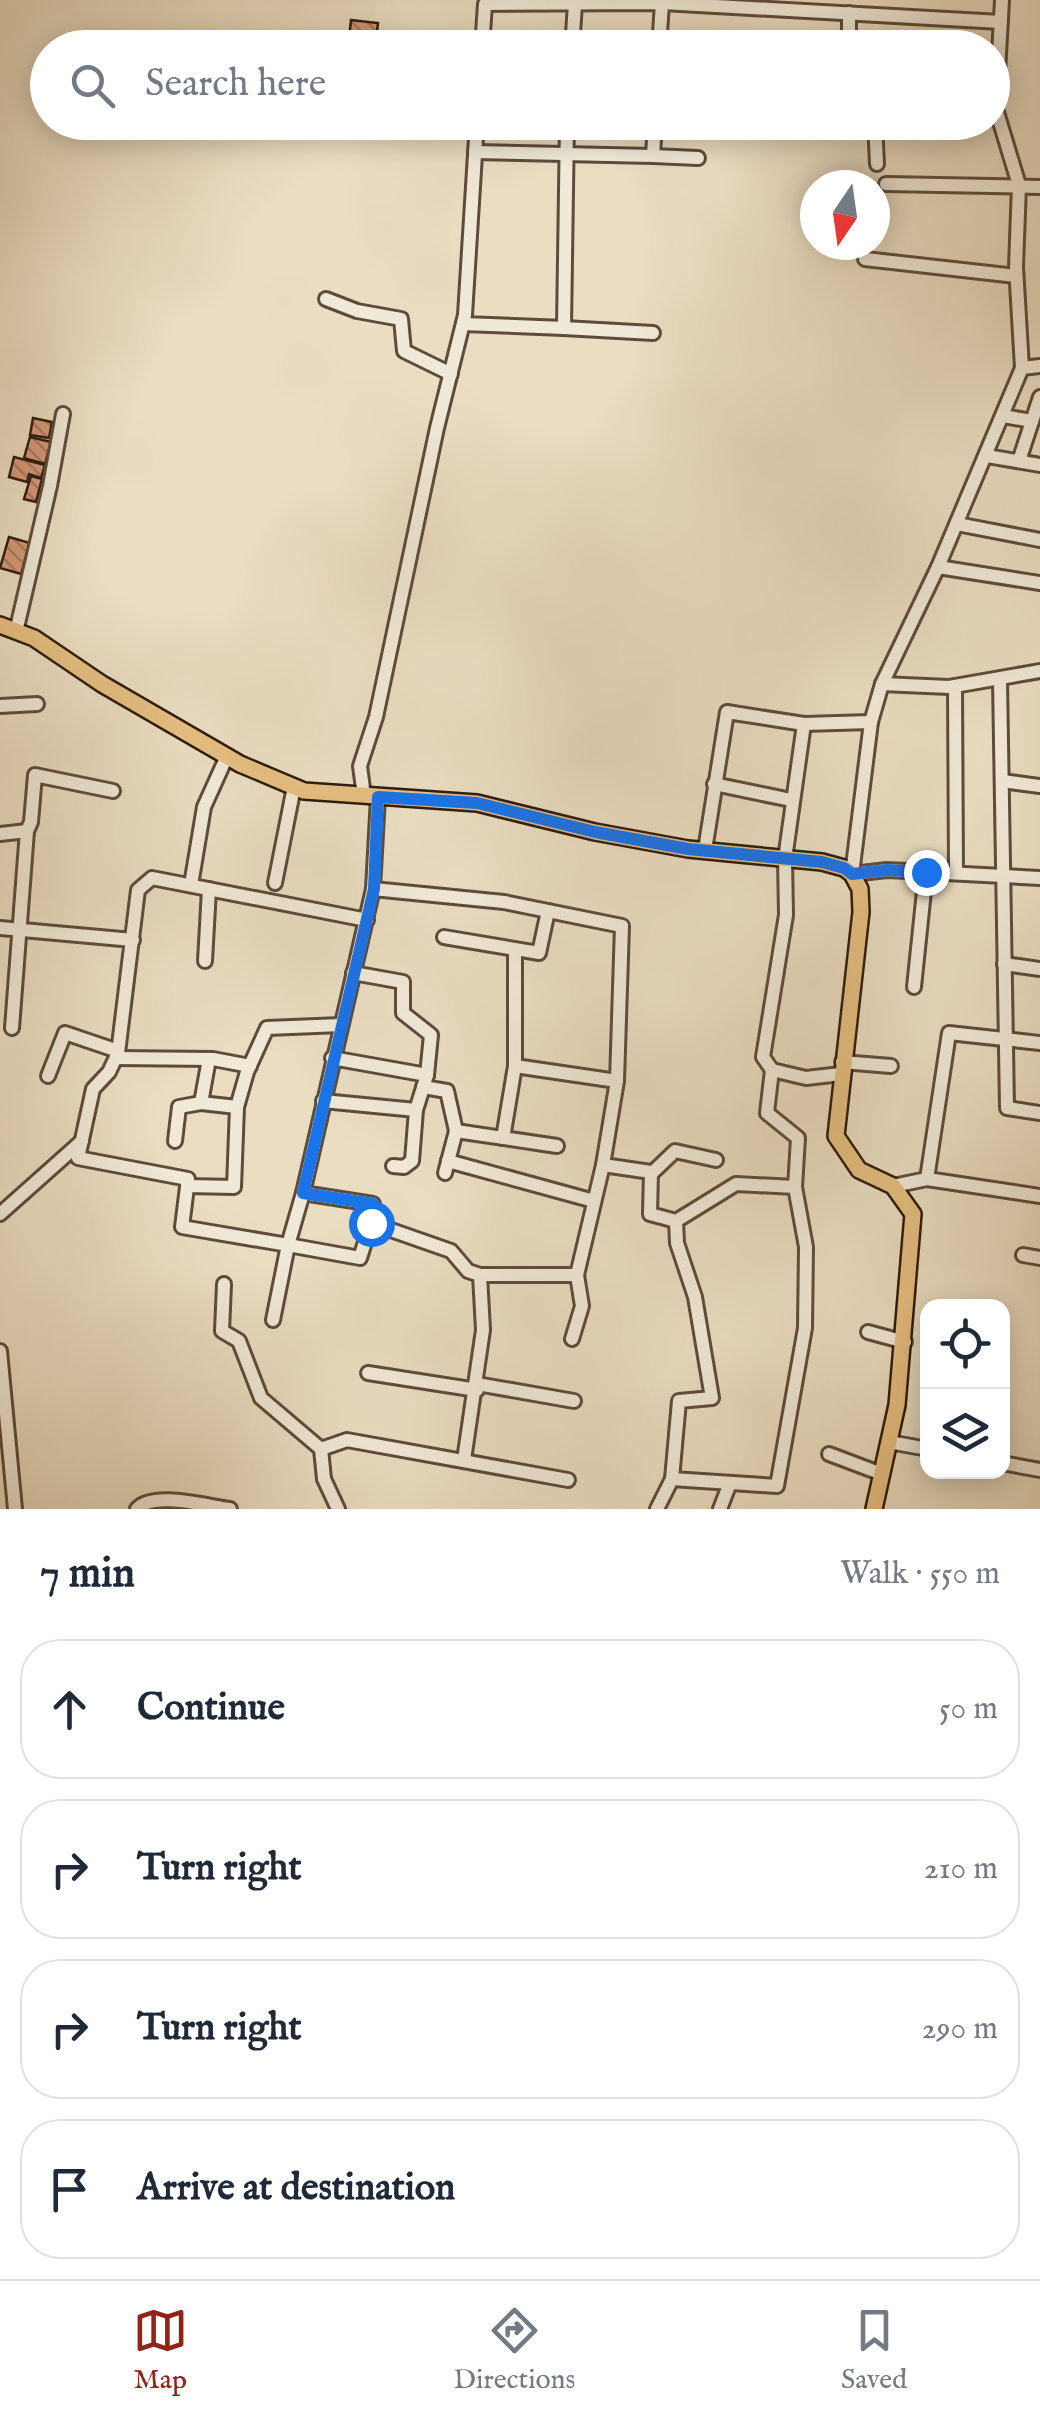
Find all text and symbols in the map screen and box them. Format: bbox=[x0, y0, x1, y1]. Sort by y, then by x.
search box bbox=[30, 30, 1010, 140]
icon: search bbox=[65, 58, 120, 113]
text: Search here bbox=[145, 61, 326, 109]
north arrow bbox=[800, 170, 890, 260]
route end bbox=[904, 850, 950, 896]
route start bbox=[349, 1201, 395, 1247]
map controls bbox=[920, 1299, 1010, 1479]
button: locate bbox=[920, 1299, 1010, 1389]
button: layers bbox=[920, 1389, 1010, 1479]
text: 7 min bbox=[40, 1548, 135, 1601]
text: Walk · 550 m bbox=[840, 1554, 1000, 1595]
icon: ahead bbox=[42, 1682, 97, 1737]
text: Continue bbox=[137, 1685, 285, 1733]
text: 50 m bbox=[939, 1689, 998, 1730]
icon: right bbox=[42, 1842, 97, 1897]
text: Turn right bbox=[137, 1845, 301, 1893]
text: 210 m bbox=[924, 1849, 998, 1890]
icon: right bbox=[42, 2002, 97, 2057]
text: Turn right bbox=[137, 2005, 301, 2053]
text: 290 m bbox=[922, 2009, 998, 2050]
icon: arrive bbox=[42, 2162, 97, 2217]
text: Arrive at destination bbox=[137, 2165, 455, 2213]
tab: Map bbox=[133, 2303, 188, 2398]
tab: Directions bbox=[453, 2303, 575, 2398]
tab: Saved bbox=[841, 2303, 907, 2398]

